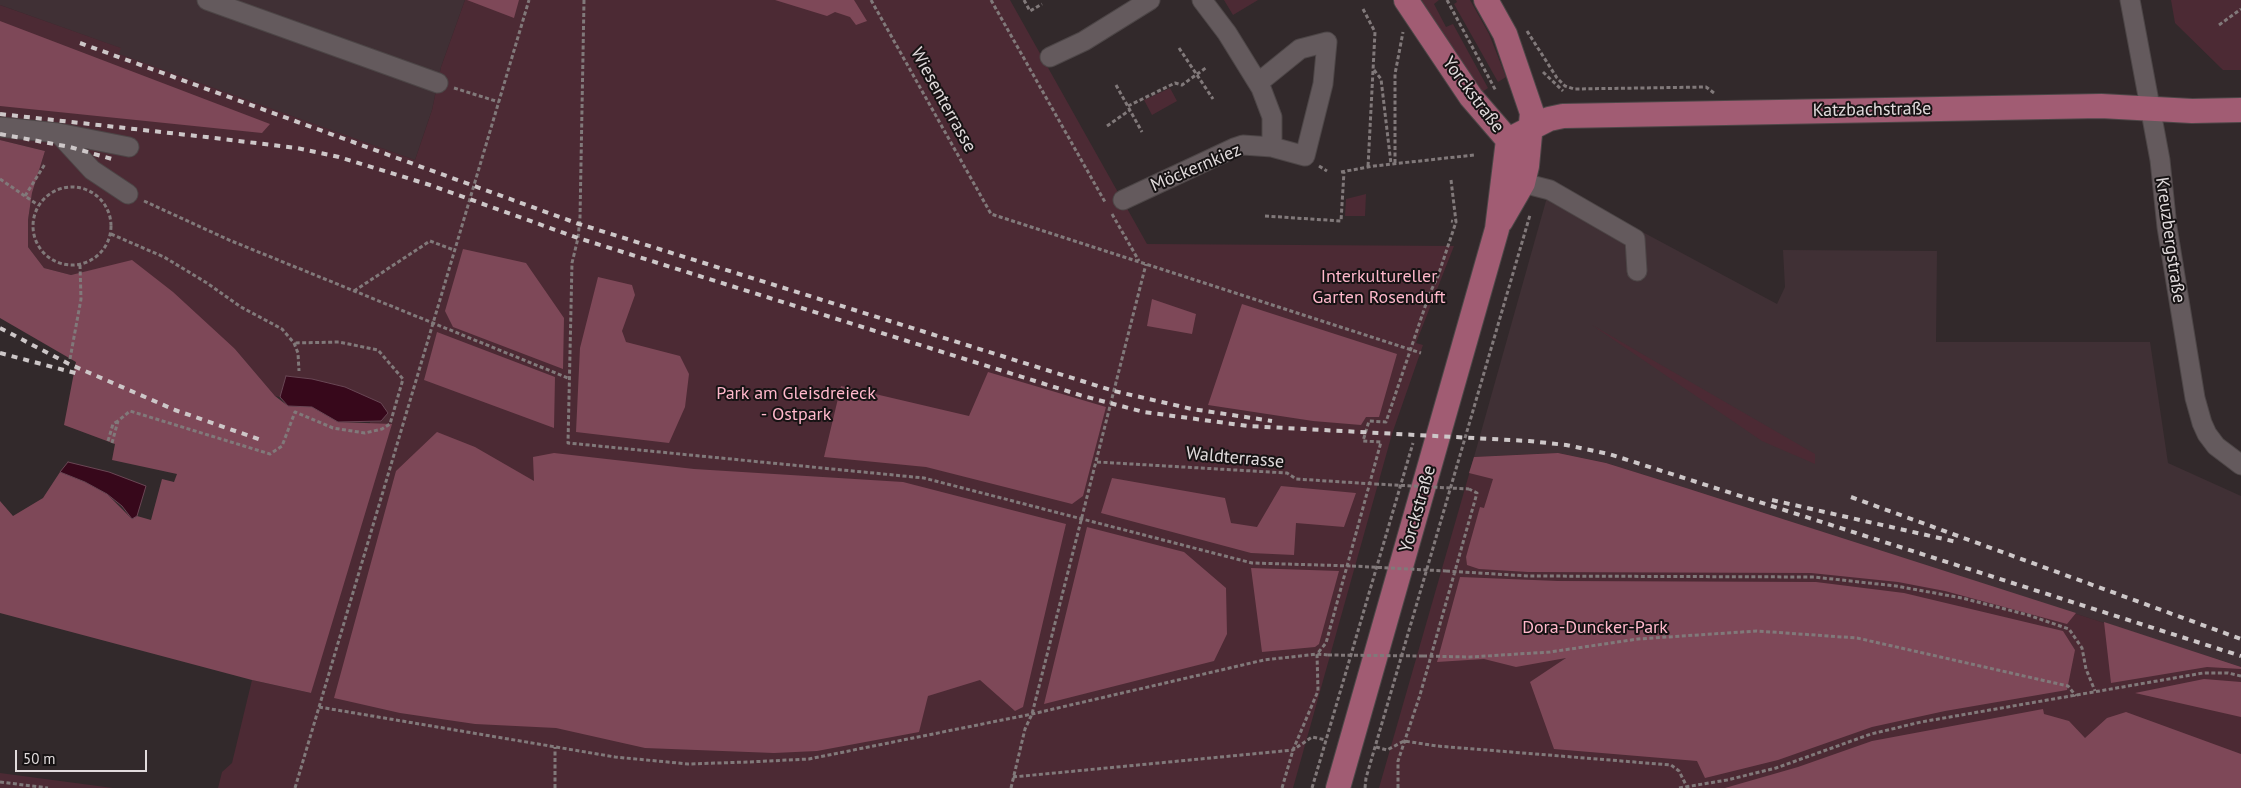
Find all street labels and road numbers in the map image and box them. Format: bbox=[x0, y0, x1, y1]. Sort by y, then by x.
street label: Wiesenterrasse bbox=[905, 44, 981, 156]
street label: Yorckstraße bbox=[1437, 53, 1509, 137]
street label: Katzbachstraße bbox=[1812, 98, 1932, 122]
street label: Möckernkiez bbox=[1148, 139, 1244, 197]
street label: Kreuzbergstraße bbox=[2150, 176, 2190, 304]
street label: Waldterrasse bbox=[1185, 443, 1285, 473]
street label: Yorckstraße bbox=[1395, 463, 1441, 555]

